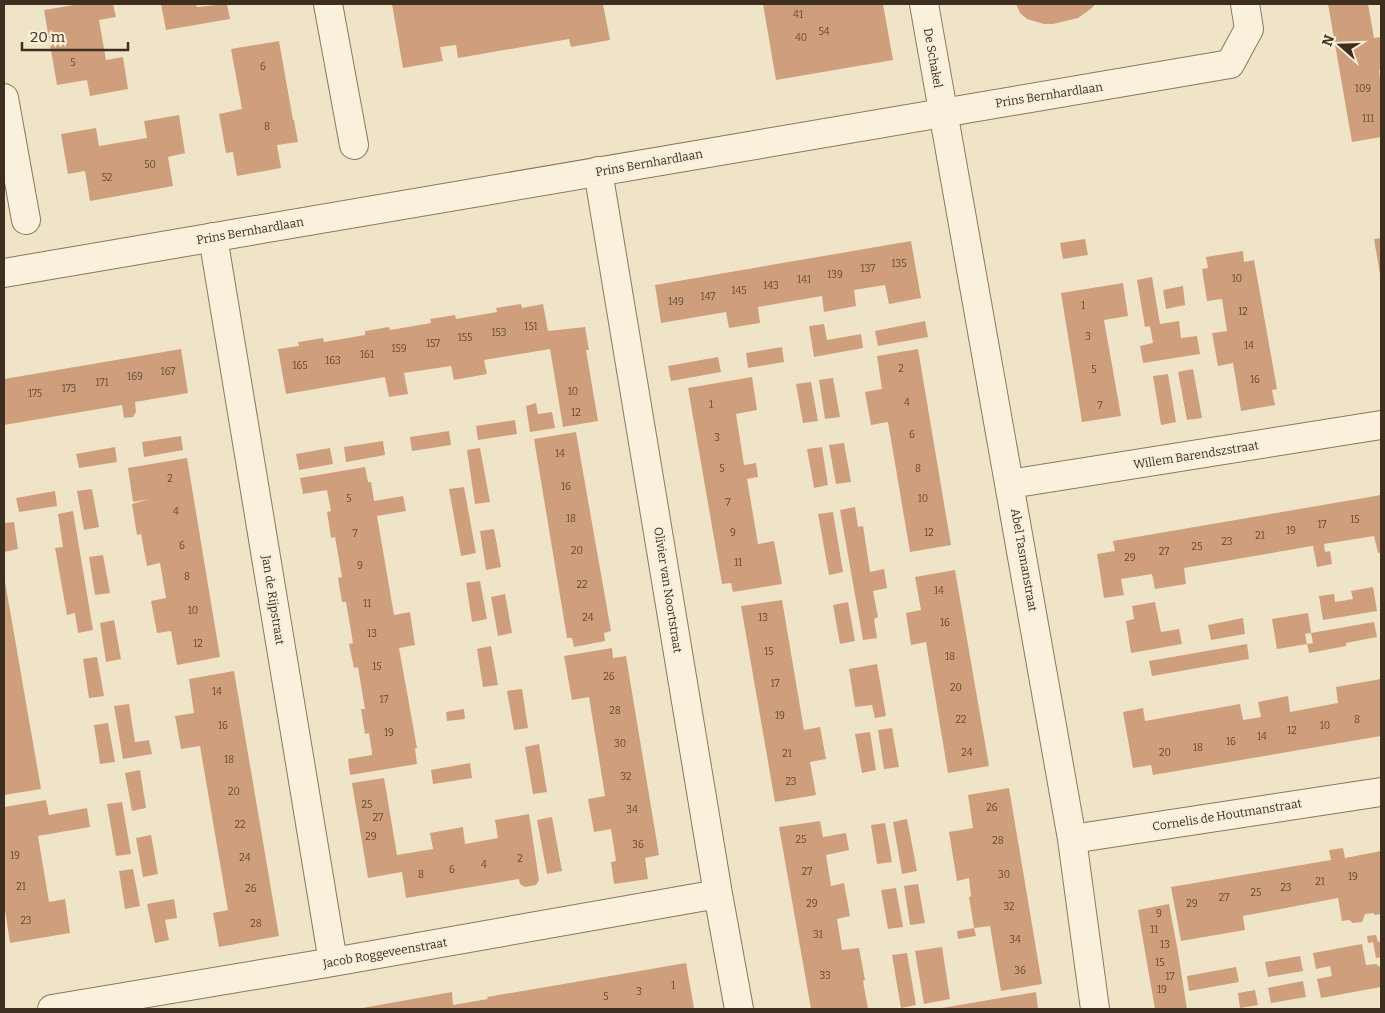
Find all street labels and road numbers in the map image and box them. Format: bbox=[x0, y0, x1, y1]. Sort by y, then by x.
street label: De Schakel bbox=[921, 27, 945, 90]
street label: Prins Bernhardlaan bbox=[994, 80, 1104, 110]
street label: Prins Bernhardlaan bbox=[594, 147, 704, 179]
street label: Prins Bernhardlaan bbox=[195, 215, 305, 247]
street label: Willem Barendszstraat bbox=[1132, 438, 1260, 472]
street label: Abel Tasmanstraat bbox=[1008, 507, 1040, 613]
street label: Olivier van Noortstraat bbox=[651, 526, 685, 655]
street label: Jan de Rijpstraat bbox=[259, 553, 287, 646]
street label: Cornelis de Houtmanstraat bbox=[1151, 796, 1303, 834]
street label: Jacob Roggeveenstraat bbox=[321, 935, 449, 971]

